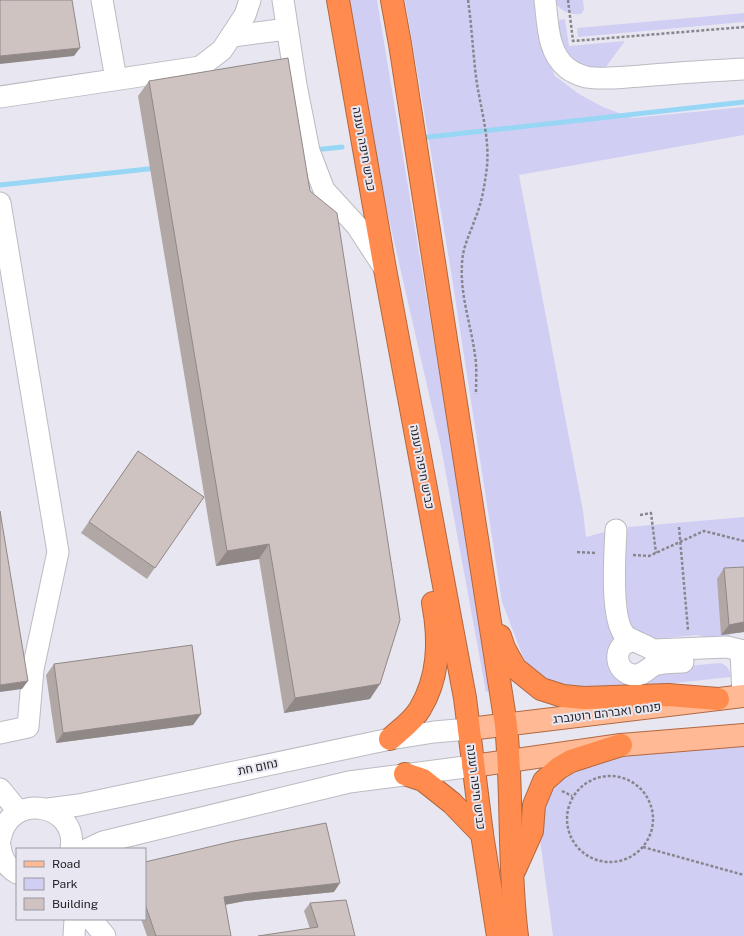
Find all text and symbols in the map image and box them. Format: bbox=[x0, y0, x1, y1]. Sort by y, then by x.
street label: כביש חיפה רעננה bbox=[350, 106, 378, 192]
street label: כביש חיפה רעננה bbox=[407, 424, 437, 510]
street label: פנחס ואברהם רוטנברג bbox=[552, 699, 662, 727]
street label: כביש חיפה רעננה bbox=[464, 744, 488, 830]
street label: נחום חת bbox=[237, 756, 279, 778]
legend bbox=[16, 848, 146, 920]
text: Road bbox=[52, 857, 80, 871]
text: Park bbox=[52, 877, 78, 891]
text: Building bbox=[52, 897, 98, 911]

